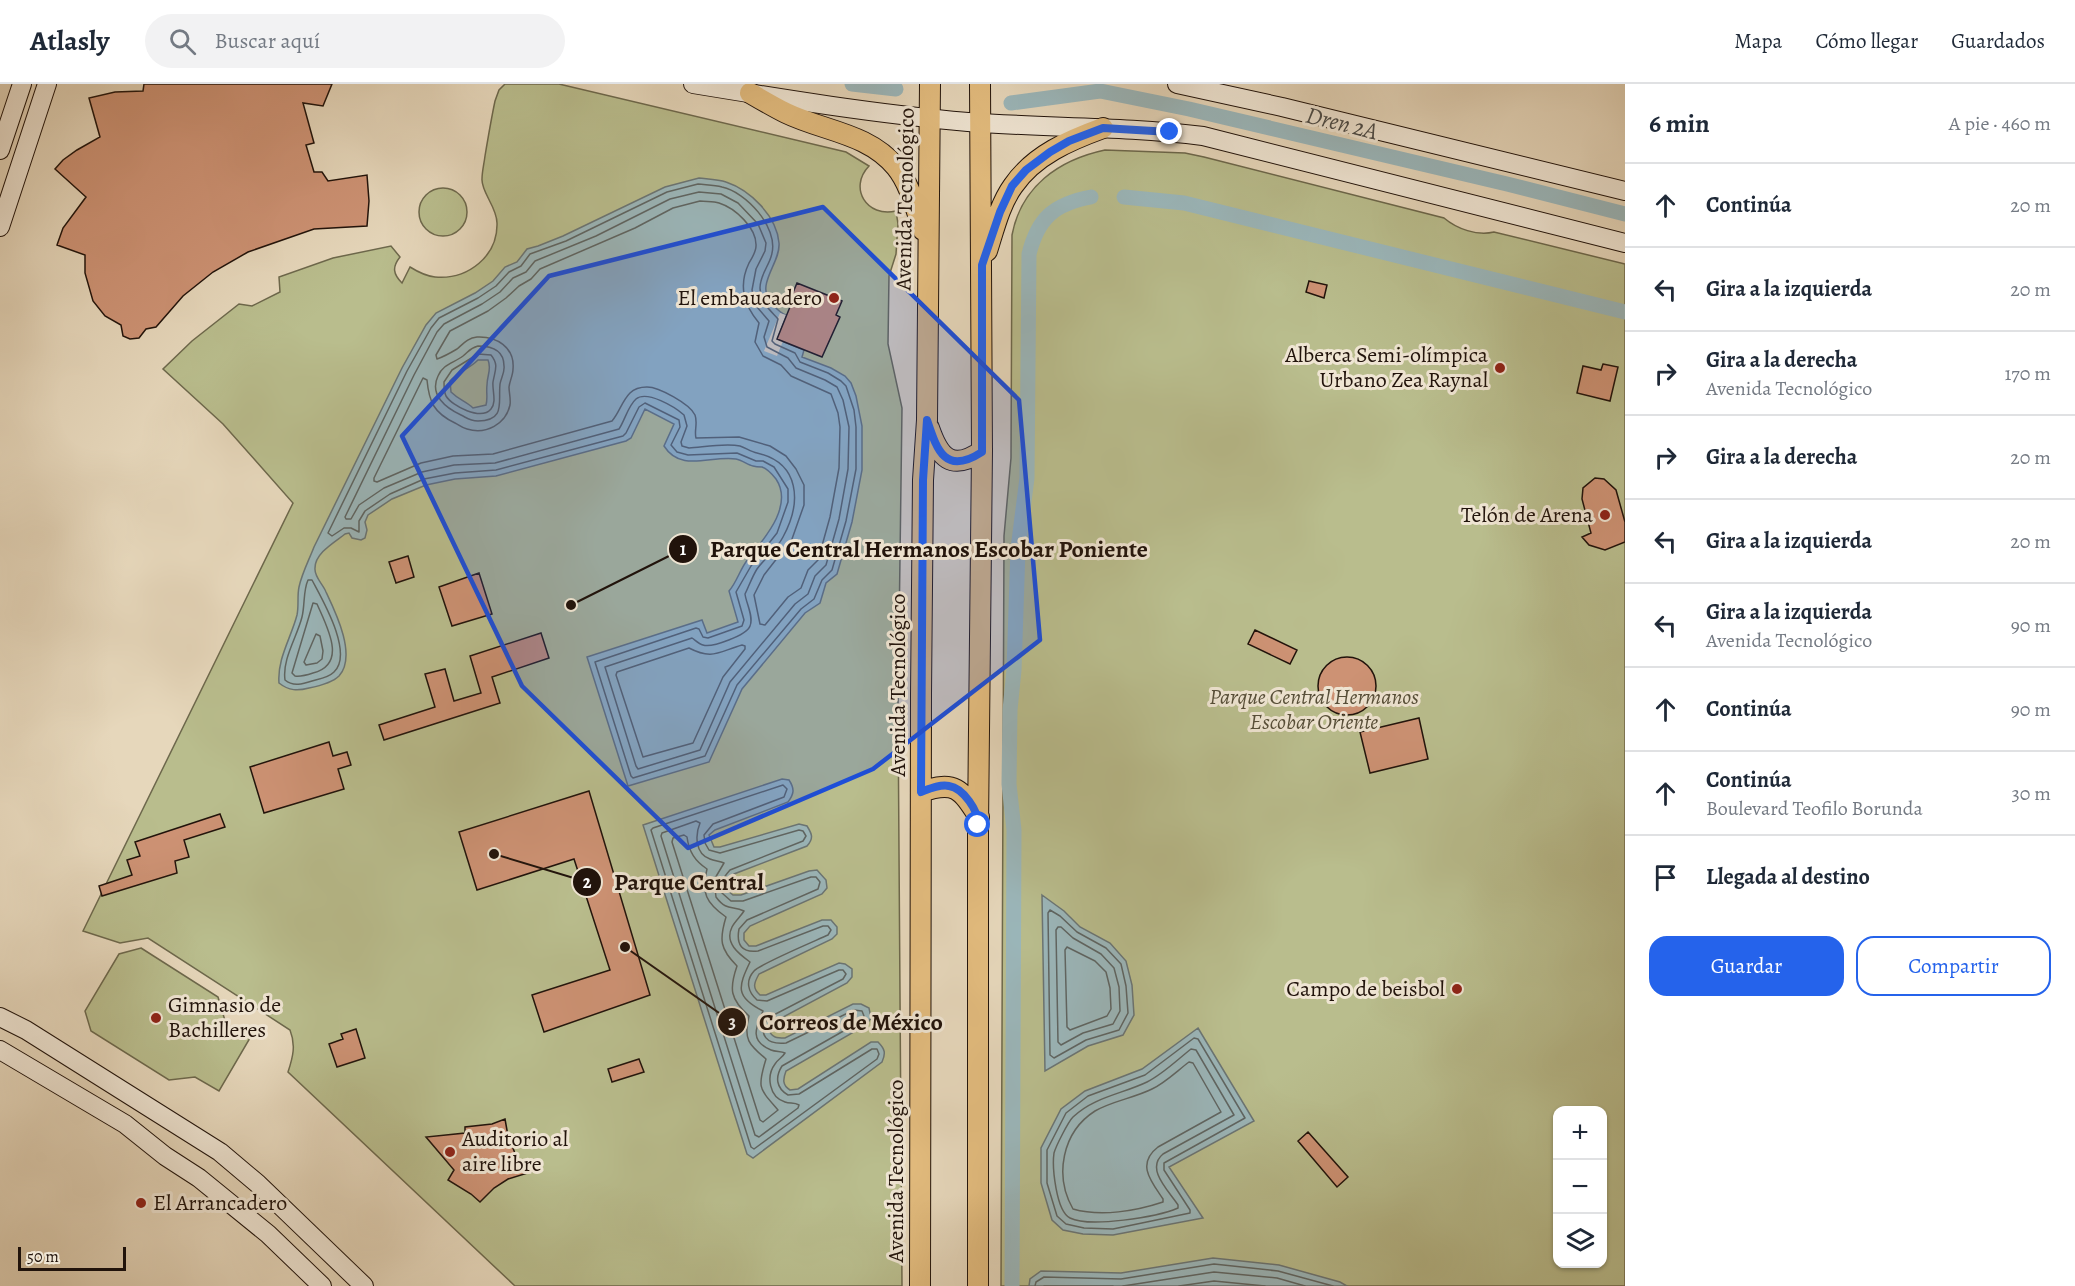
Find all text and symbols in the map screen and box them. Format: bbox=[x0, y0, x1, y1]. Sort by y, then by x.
search box bbox=[145, 14, 565, 68]
text: Atlasly bbox=[30, 22, 109, 60]
icon: search bbox=[166, 25, 199, 58]
text: Buscar aquí bbox=[214, 26, 320, 56]
text: Mapa bbox=[1734, 27, 1782, 55]
text: Cómo llegar bbox=[1815, 27, 1918, 55]
text: Guardados bbox=[1951, 27, 2045, 55]
water label: Dren 2A bbox=[1303, 99, 1382, 148]
text: 6 min bbox=[1649, 106, 1710, 141]
street label: Avenida Tecnológico bbox=[888, 107, 922, 292]
text: A pie · 460 m bbox=[1949, 110, 2051, 137]
route end bbox=[1156, 118, 1182, 144]
icon: ahead bbox=[1649, 189, 1682, 222]
text: Continúa bbox=[1706, 190, 1792, 220]
text: 20 m bbox=[2010, 192, 2051, 219]
icon: left bbox=[1649, 273, 1682, 306]
text: Gira a la izquierda bbox=[1706, 274, 1872, 304]
text: 20 m bbox=[2010, 276, 2051, 303]
place label: El embaucadero bbox=[678, 283, 822, 313]
marker: El embaucadero bbox=[827, 291, 841, 305]
place label: Alberca Semi-olímpica Urbano Zea Raynal bbox=[1284, 340, 1489, 395]
text: Gira a la derecha bbox=[1706, 345, 1857, 375]
icon: right bbox=[1649, 357, 1682, 390]
text: 170 m bbox=[2005, 360, 2051, 387]
marker: Alberca Semi-olímpica Urbano Zea Raynal bbox=[1493, 361, 1507, 375]
text: Avenida Tecnológico bbox=[1706, 375, 1872, 402]
icon: right bbox=[1649, 441, 1682, 474]
text: Gira a la derecha bbox=[1706, 442, 1857, 472]
text: 20 m bbox=[2010, 444, 2051, 471]
place label: Telón de Arena bbox=[1461, 500, 1594, 530]
marker: Telón de Arena bbox=[1598, 508, 1612, 522]
icon: left bbox=[1649, 525, 1682, 558]
text: Gira a la izquierda bbox=[1706, 526, 1872, 556]
callout: Parque Central Hermanos Escobar Poniente bbox=[668, 528, 1160, 570]
text: 20 m bbox=[2010, 528, 2051, 555]
text: Parque Central Hermanos Escobar Poniente bbox=[710, 533, 1148, 565]
text: 1 bbox=[680, 537, 687, 561]
street label: Avenida Tecnológico bbox=[883, 594, 913, 777]
text: Gira a la izquierda bbox=[1706, 597, 1872, 627]
icon: left bbox=[1649, 609, 1682, 642]
text: 90 m bbox=[2011, 612, 2051, 639]
text: Avenida Tecnológico bbox=[1706, 627, 1872, 654]
park label: Parque Central Hermanos Escobar Oriente bbox=[1209, 682, 1419, 737]
icon: ahead bbox=[1649, 693, 1682, 726]
text: Continúa bbox=[1706, 694, 1792, 724]
text: 90 m bbox=[2011, 696, 2051, 723]
text: Continúa bbox=[1706, 765, 1792, 795]
icon: ahead bbox=[1649, 777, 1682, 810]
text: 30 m bbox=[2011, 780, 2051, 807]
text: Boulevard Teofilo Borunda bbox=[1706, 795, 1923, 822]
route start bbox=[964, 811, 990, 837]
callout: Parque Central bbox=[572, 861, 776, 903]
icon: arrive bbox=[1649, 861, 1682, 894]
text: Llegada al destino bbox=[1706, 862, 1870, 892]
text: Parque Central bbox=[614, 866, 765, 898]
text: 2 bbox=[583, 870, 592, 894]
button: Guardar bbox=[1649, 936, 1844, 996]
button: Compartir bbox=[1856, 936, 2051, 996]
place label: Campo de beisbol bbox=[1286, 974, 1445, 1004]
marker: Campo de beisbol bbox=[1450, 982, 1464, 996]
place label: Gimnasio de Bachilleres bbox=[168, 990, 281, 1045]
callout: Correos de México bbox=[717, 1001, 955, 1043]
text: Correos de México bbox=[759, 1006, 943, 1038]
text: 3 bbox=[728, 1010, 736, 1034]
marker: Gimnasio de Bachilleres bbox=[149, 1011, 163, 1025]
street label: Avenida Tecnológico bbox=[881, 1080, 911, 1263]
map controls bbox=[1553, 1106, 1607, 1268]
button: + bbox=[1553, 1106, 1607, 1160]
place label: Auditorio al aire libre bbox=[461, 1124, 568, 1179]
marker: Auditorio al aire libre bbox=[443, 1145, 457, 1159]
button: − bbox=[1553, 1160, 1607, 1214]
place label: El Arrancadero bbox=[153, 1188, 287, 1218]
marker: El Arrancadero bbox=[134, 1196, 148, 1210]
button: layers bbox=[1553, 1214, 1607, 1268]
scale bar bbox=[18, 1244, 126, 1272]
text: 50 m bbox=[27, 1246, 59, 1268]

